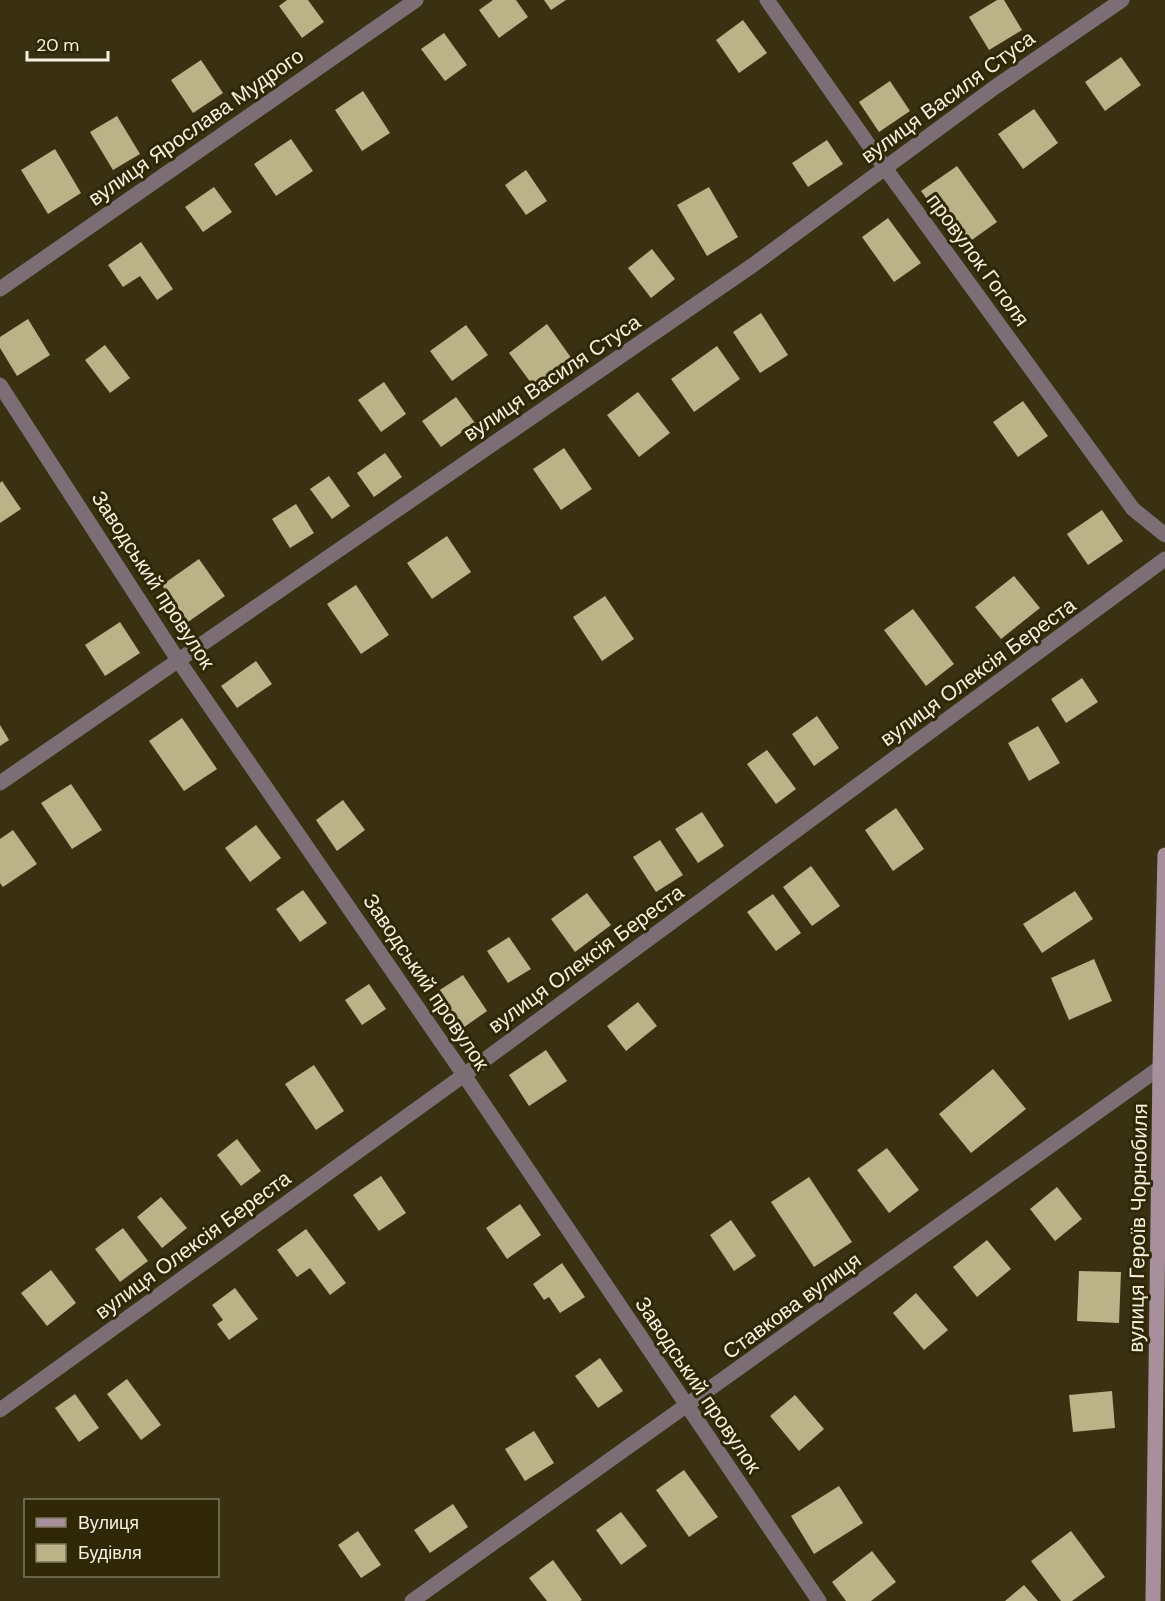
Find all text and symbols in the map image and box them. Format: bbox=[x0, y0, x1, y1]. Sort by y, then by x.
scale bar bbox=[27, 24, 108, 62]
street label: вулиця Василя Стуса bbox=[856, 24, 1041, 170]
text: 20 m bbox=[36, 33, 79, 57]
street label: вулиця Ярослава Мудрого bbox=[83, 42, 309, 212]
street label: провулок Гоголя bbox=[920, 188, 1036, 332]
street label: вулиця Василя Стуса bbox=[458, 308, 646, 448]
street label: Заводський провулок bbox=[85, 485, 222, 675]
street label: вулиця Олексія Береста bbox=[874, 591, 1082, 753]
street label: вулиця Олексія Береста bbox=[482, 878, 690, 1040]
street label: Заводський провулок bbox=[356, 888, 496, 1076]
street label: вулиця Героїв Чорнобиля bbox=[1122, 1103, 1154, 1353]
street label: вулиця Олексія Береста bbox=[89, 1164, 297, 1326]
street label: Ставкова вулиця bbox=[717, 1246, 867, 1366]
street label: Заводський провулок bbox=[628, 1291, 768, 1479]
legend bbox=[24, 1499, 219, 1577]
text: Вулиця bbox=[78, 1511, 139, 1535]
text: Будівля bbox=[78, 1541, 142, 1565]

